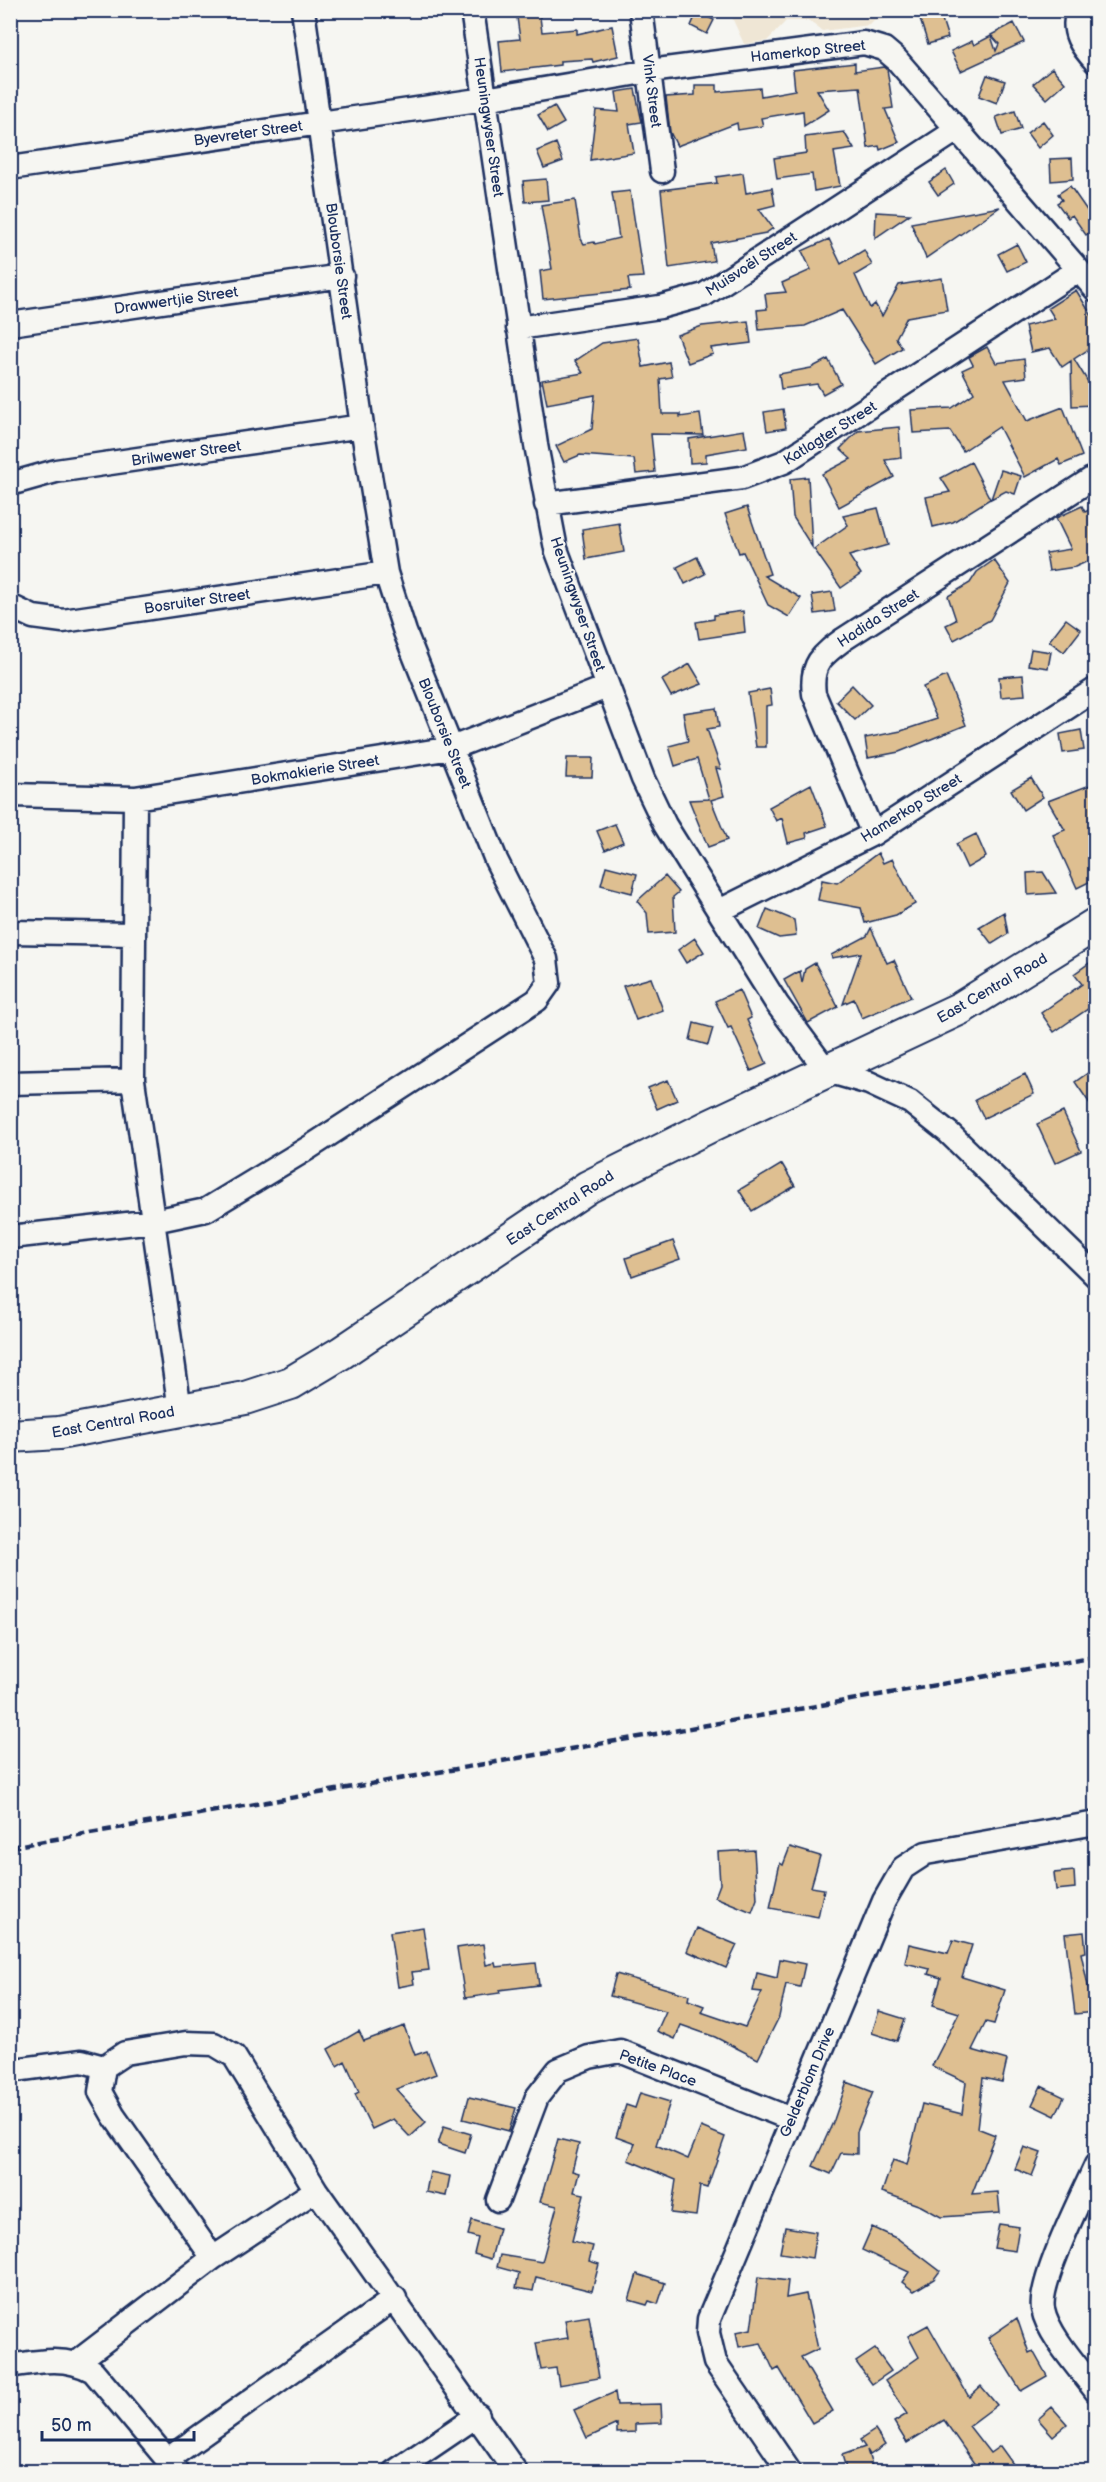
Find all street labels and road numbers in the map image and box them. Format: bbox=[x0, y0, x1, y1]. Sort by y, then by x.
street label: Hamerkop Street bbox=[750, 36, 867, 67]
street label: Vink Street bbox=[638, 53, 665, 129]
street label: Heuningwyser Street bbox=[469, 56, 508, 199]
street label: Byevreter Street bbox=[192, 116, 304, 151]
street label: Blouborsie Street bbox=[321, 202, 356, 321]
street label: Muisvoël Street bbox=[702, 228, 801, 301]
street label: Drawwertjie Street bbox=[113, 282, 240, 319]
street label: Katlagter Street bbox=[780, 397, 881, 470]
street label: Brilwewer Street bbox=[130, 436, 243, 471]
street label: Heuningwyser Street bbox=[546, 534, 610, 674]
street label: Bosruiter Street bbox=[143, 585, 252, 618]
street label: Hadida Street bbox=[834, 585, 923, 652]
street label: Blouborsie Street bbox=[414, 675, 475, 792]
street label: Bokmakierie Street bbox=[250, 751, 381, 790]
street label: Hamerkop Street bbox=[857, 770, 966, 847]
street label: East Central Road bbox=[934, 949, 1051, 1028]
street label: East Central Road bbox=[503, 1167, 618, 1250]
street label: East Central Road bbox=[50, 1402, 176, 1443]
street label: Gelderblom Drive bbox=[776, 2024, 839, 2140]
street label: Petite Place bbox=[617, 2046, 699, 2091]

